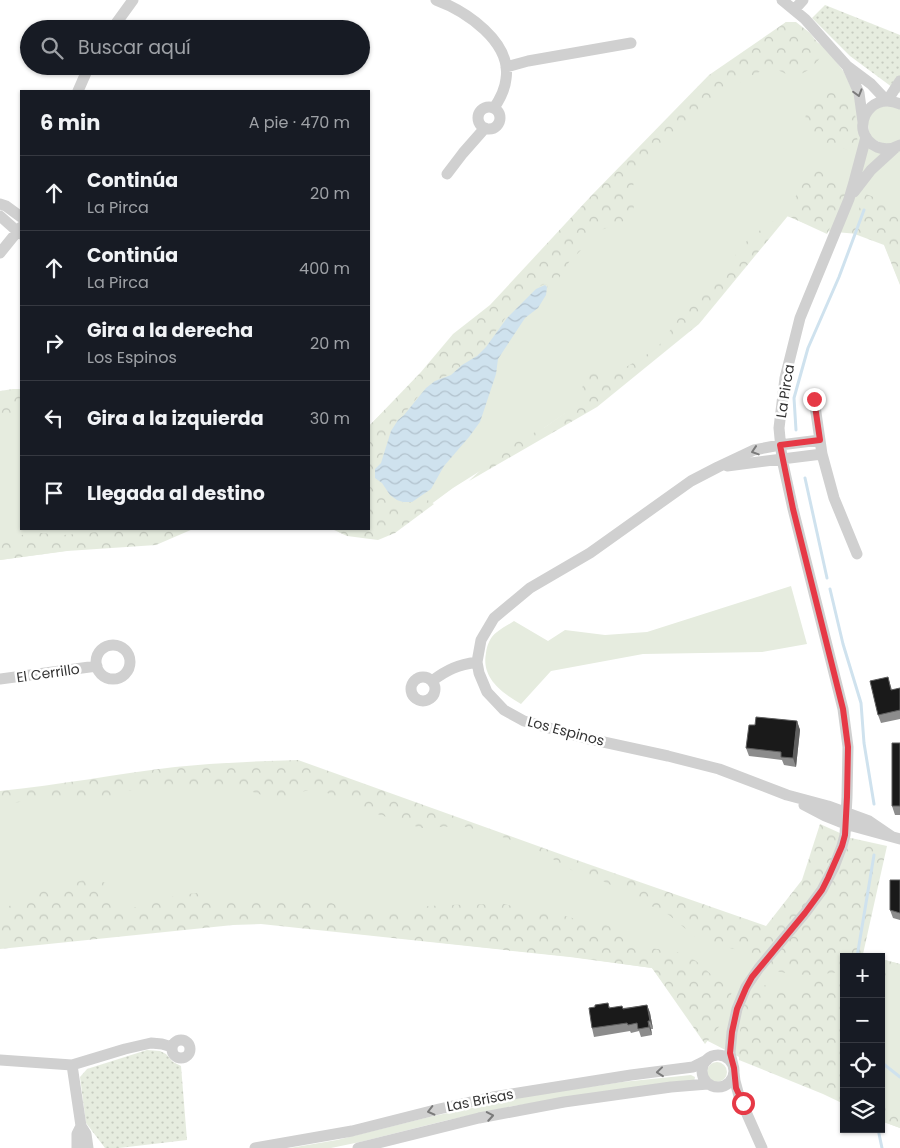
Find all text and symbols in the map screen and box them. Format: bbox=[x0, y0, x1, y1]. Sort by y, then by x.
search box bbox=[20, 20, 370, 75]
icon: search bbox=[38, 34, 66, 62]
text: Buscar aquí bbox=[78, 34, 191, 61]
one-way arrow bbox=[852, 89, 862, 97]
text: 6 min bbox=[40, 108, 100, 137]
text: A pie · 470 m bbox=[249, 111, 350, 134]
text: Continúa bbox=[87, 167, 178, 194]
icon: ahead bbox=[40, 179, 68, 207]
text: 20 m bbox=[310, 182, 350, 205]
text: La Pirca bbox=[87, 196, 149, 219]
text: Continúa bbox=[87, 242, 178, 269]
icon: ahead bbox=[40, 254, 68, 282]
text: 400 m bbox=[299, 257, 350, 280]
text: La Pirca bbox=[87, 271, 149, 294]
text: Gira a la derecha bbox=[87, 317, 253, 344]
icon: right bbox=[40, 329, 68, 357]
text: 20 m bbox=[310, 332, 350, 355]
text: Los Espinos bbox=[87, 346, 177, 369]
street label: La Pirca bbox=[771, 363, 799, 419]
route end bbox=[803, 388, 826, 411]
icon: left bbox=[40, 404, 68, 432]
text: Gira a la izquierda bbox=[87, 405, 264, 432]
text: 30 m bbox=[310, 407, 350, 430]
one-way arrow bbox=[751, 445, 759, 455]
icon: arrive bbox=[40, 479, 68, 507]
text: Llegada al destino bbox=[87, 480, 265, 507]
street label: El Cerrillo bbox=[15, 659, 81, 687]
street label: Los Espinos bbox=[525, 711, 607, 751]
map controls bbox=[840, 953, 885, 1133]
button: + bbox=[840, 953, 885, 998]
button: − bbox=[840, 998, 885, 1043]
button: locate bbox=[840, 1043, 885, 1088]
one-way arrow bbox=[656, 1066, 664, 1077]
street label: Las Brisas bbox=[445, 1084, 515, 1116]
button: layers bbox=[840, 1088, 885, 1133]
route start bbox=[732, 1092, 755, 1115]
one-way arrow bbox=[427, 1105, 436, 1116]
one-way arrow bbox=[486, 1111, 494, 1121]

